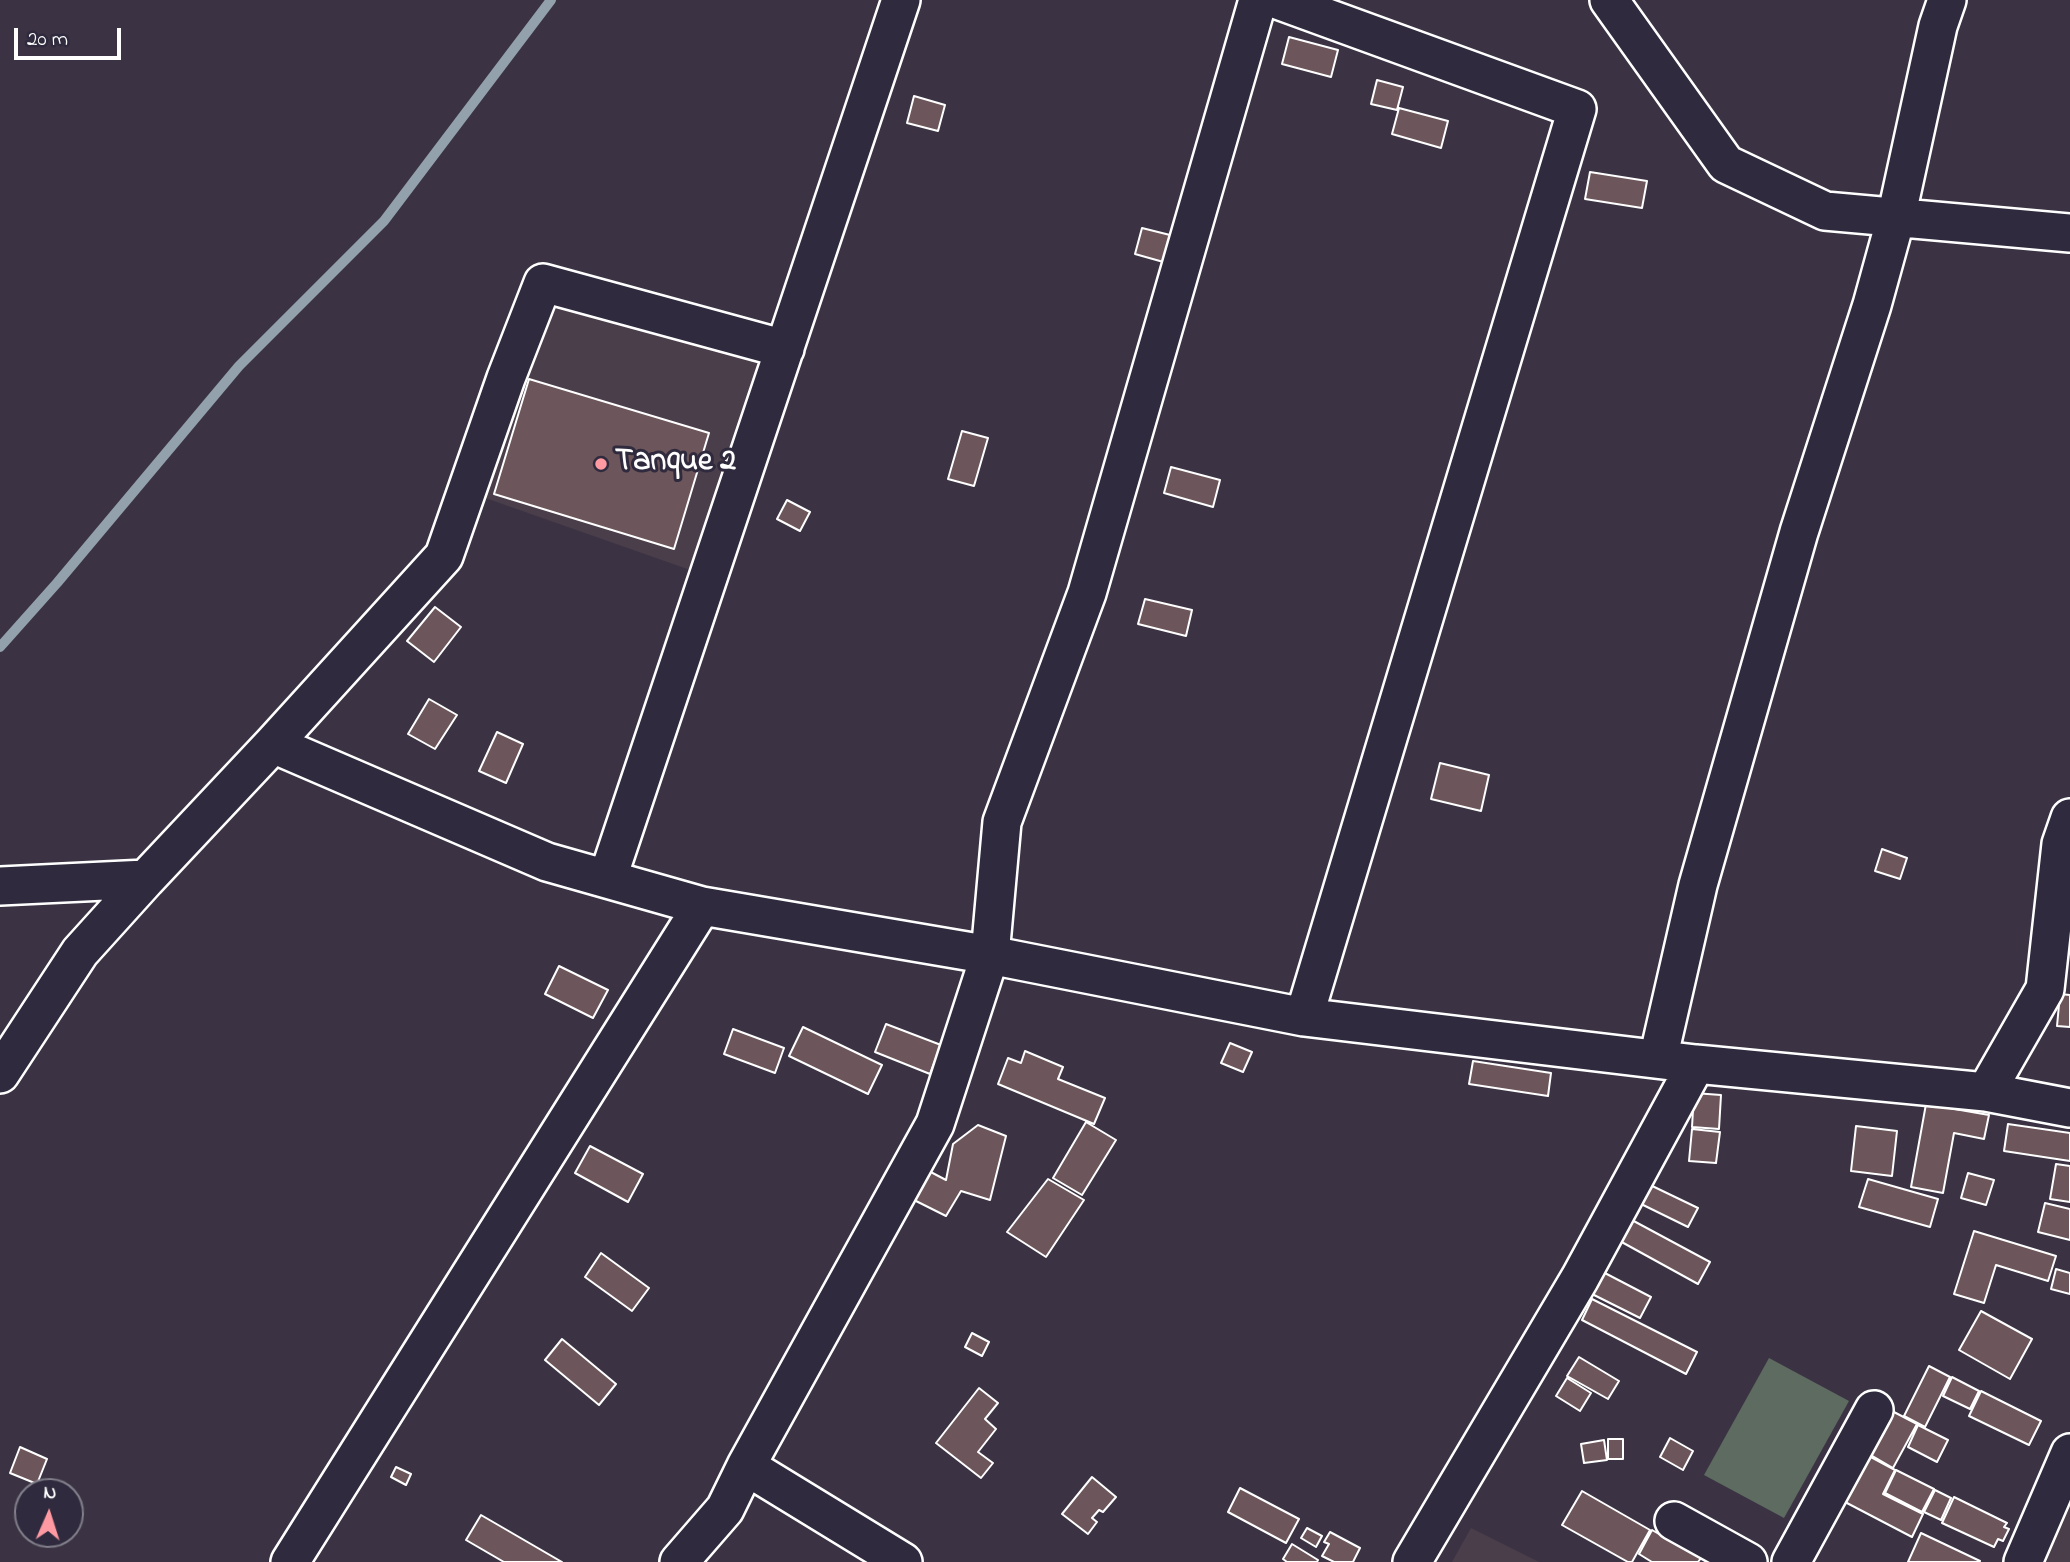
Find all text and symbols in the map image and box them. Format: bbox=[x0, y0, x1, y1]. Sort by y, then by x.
scale bar bbox=[18, 14, 124, 58]
text: 20 m bbox=[27, 25, 68, 55]
place label: Tanque 2 bbox=[615, 445, 736, 483]
marker: Tanque 2 bbox=[593, 456, 609, 472]
north arrow bbox=[14, 1478, 84, 1548]
text: N bbox=[43, 1480, 57, 1507]

